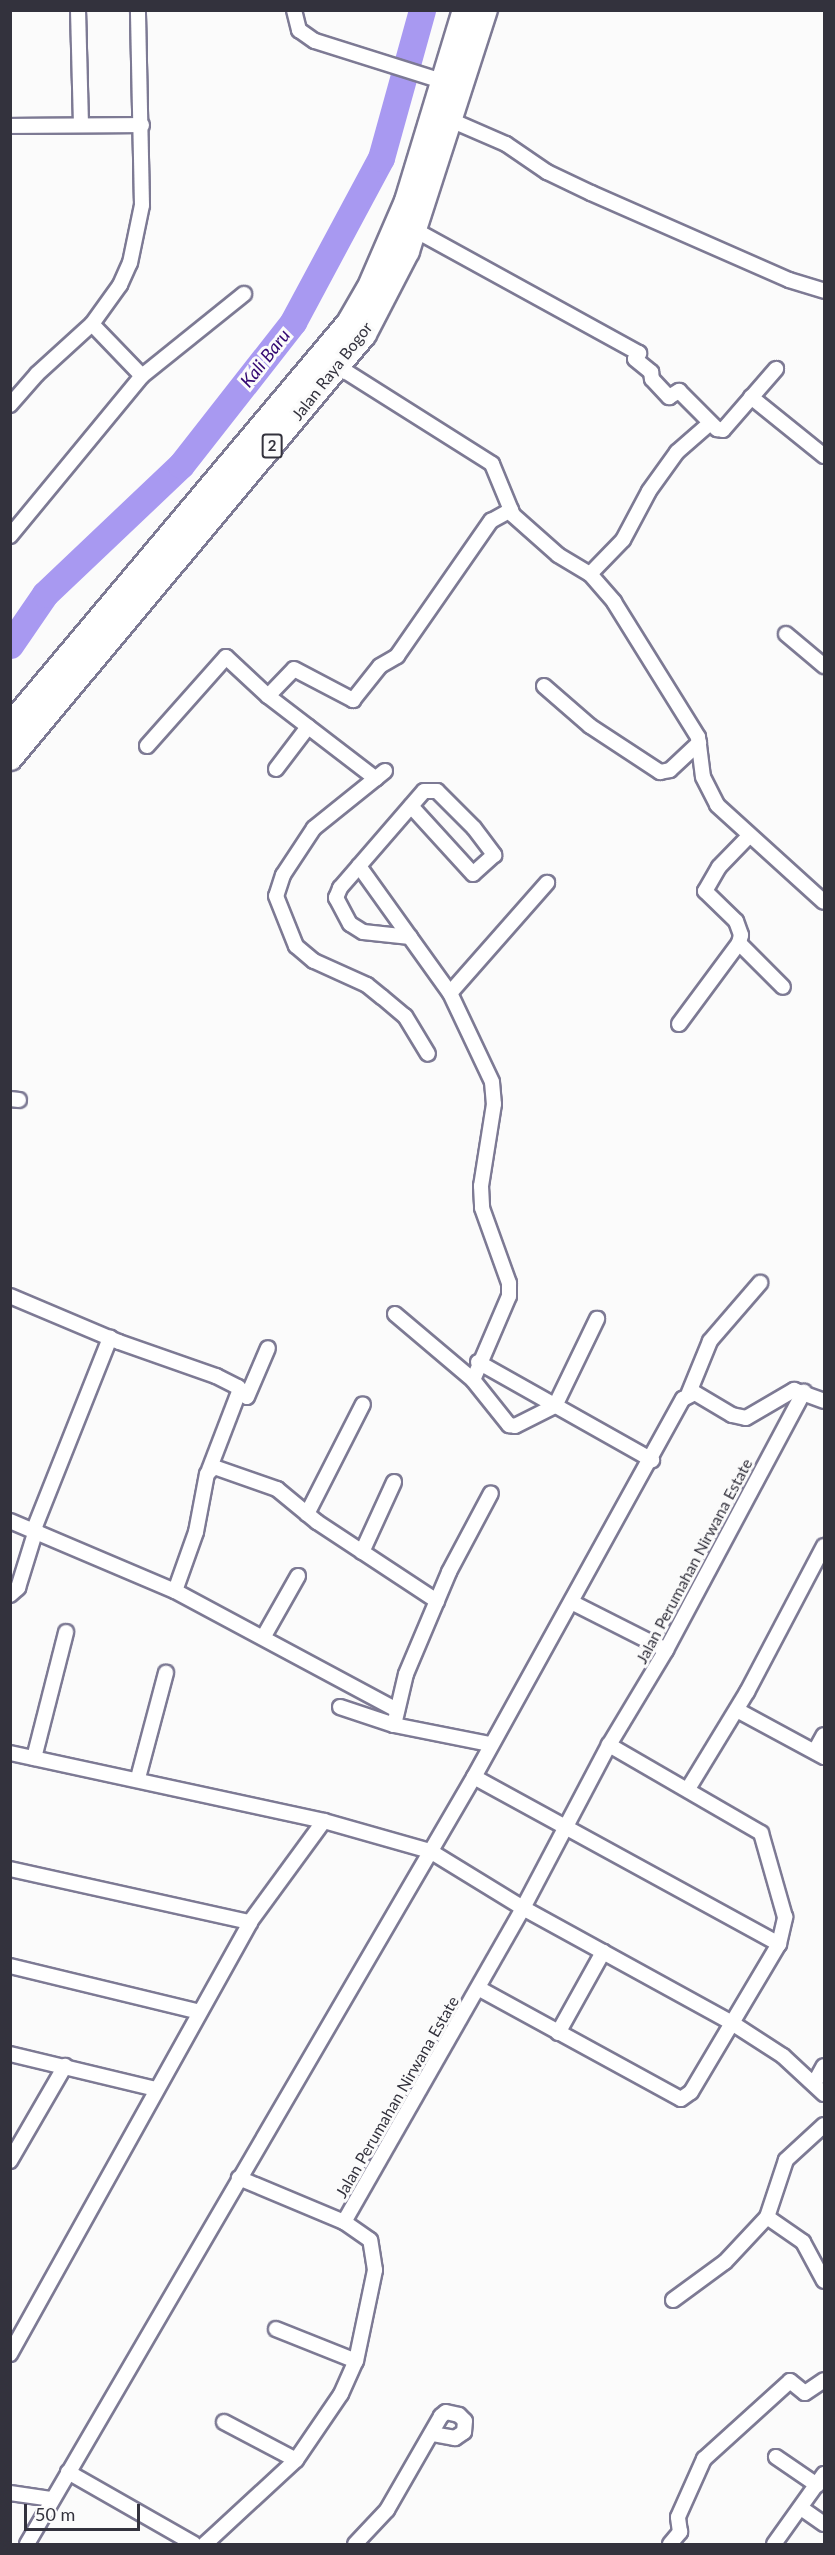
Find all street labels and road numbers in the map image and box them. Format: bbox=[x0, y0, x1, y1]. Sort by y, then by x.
street label: Jalan Raya Bogor bbox=[288, 318, 376, 424]
road number: 2 bbox=[262, 434, 282, 458]
street label: Jalan Perumahan Nirwana Estate bbox=[632, 1455, 756, 1667]
street label: Jalan Perumahan Nirwana Estate bbox=[331, 1993, 463, 2201]

